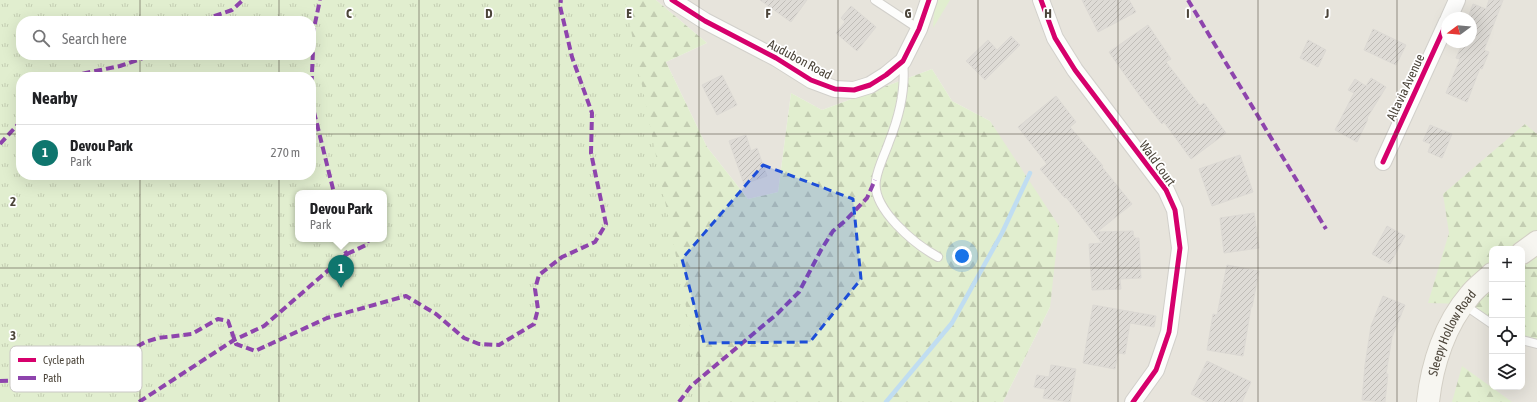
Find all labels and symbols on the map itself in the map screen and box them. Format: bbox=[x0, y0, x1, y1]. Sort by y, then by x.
text: C bbox=[346, 6, 352, 21]
text: D bbox=[485, 6, 493, 21]
text: E bbox=[626, 6, 632, 21]
text: F bbox=[765, 6, 771, 21]
text: G bbox=[905, 6, 912, 21]
text: H bbox=[1044, 6, 1052, 21]
text: I bbox=[1186, 6, 1190, 21]
text: J bbox=[1324, 6, 1329, 21]
north arrow bbox=[1441, 12, 1477, 48]
street label: Audubon Road bbox=[765, 36, 834, 83]
street label: Altavia Avenue bbox=[1383, 51, 1427, 123]
street label: Wald Court bbox=[1136, 138, 1179, 189]
text: 2 bbox=[10, 194, 16, 209]
your location bbox=[952, 246, 972, 266]
pin: 1 bbox=[328, 255, 354, 288]
street label: Sleepy Hollow Road bbox=[1425, 287, 1479, 377]
text: 3 bbox=[10, 328, 16, 343]
legend bbox=[10, 346, 142, 392]
text: Cycle path bbox=[43, 354, 85, 366]
text: Path bbox=[43, 372, 62, 384]

